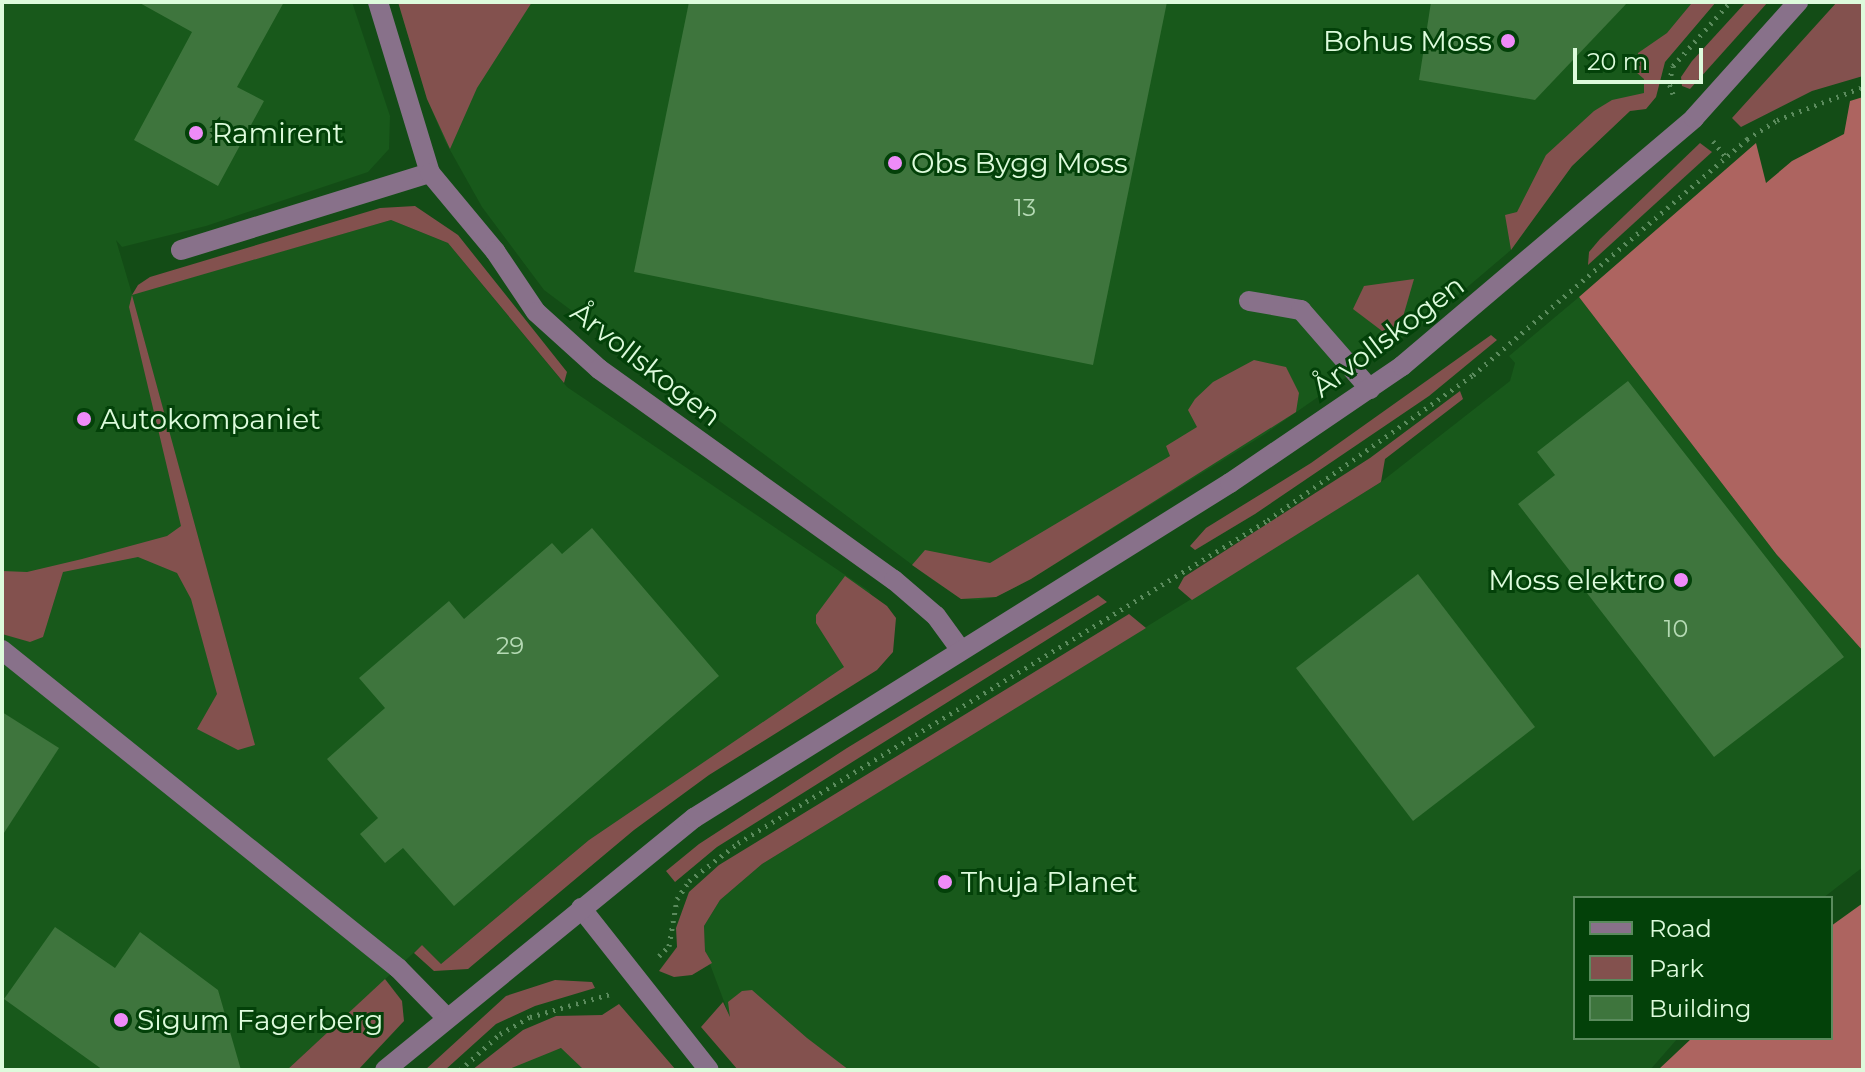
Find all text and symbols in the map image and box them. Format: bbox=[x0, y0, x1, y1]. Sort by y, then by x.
place label: Bohus Moss bbox=[1323, 24, 1492, 58]
marker: Bohus Moss bbox=[1499, 32, 1517, 50]
scale bar bbox=[1577, 32, 1707, 82]
text: 20 m bbox=[1587, 47, 1648, 76]
place label: Ramirent bbox=[212, 116, 344, 150]
marker: Ramirent bbox=[187, 124, 205, 142]
place label: Obs Bygg Moss bbox=[911, 146, 1128, 180]
marker: Obs Bygg Moss bbox=[886, 154, 904, 172]
house number: 13 bbox=[1014, 194, 1036, 222]
street label: Årvollskogen bbox=[1305, 268, 1471, 404]
street label: Årvollskogen bbox=[564, 295, 728, 433]
place label: Autokompaniet bbox=[100, 402, 321, 436]
marker: Autokompaniet bbox=[75, 410, 93, 428]
place label: Moss elektro bbox=[1488, 563, 1665, 597]
marker: Moss elektro bbox=[1672, 571, 1690, 589]
house number: 10 bbox=[1664, 615, 1688, 643]
house number: 29 bbox=[496, 632, 524, 660]
place label: Thuja Planet bbox=[961, 865, 1138, 899]
marker: Thuja Planet bbox=[936, 873, 954, 891]
legend bbox=[1573, 896, 1833, 1040]
text: Road bbox=[1649, 914, 1712, 943]
text: Park bbox=[1649, 954, 1704, 983]
text: Building bbox=[1649, 994, 1752, 1023]
place label: Sigum Fagerberg bbox=[137, 1003, 383, 1037]
marker: Sigum Fagerberg bbox=[112, 1011, 130, 1029]

